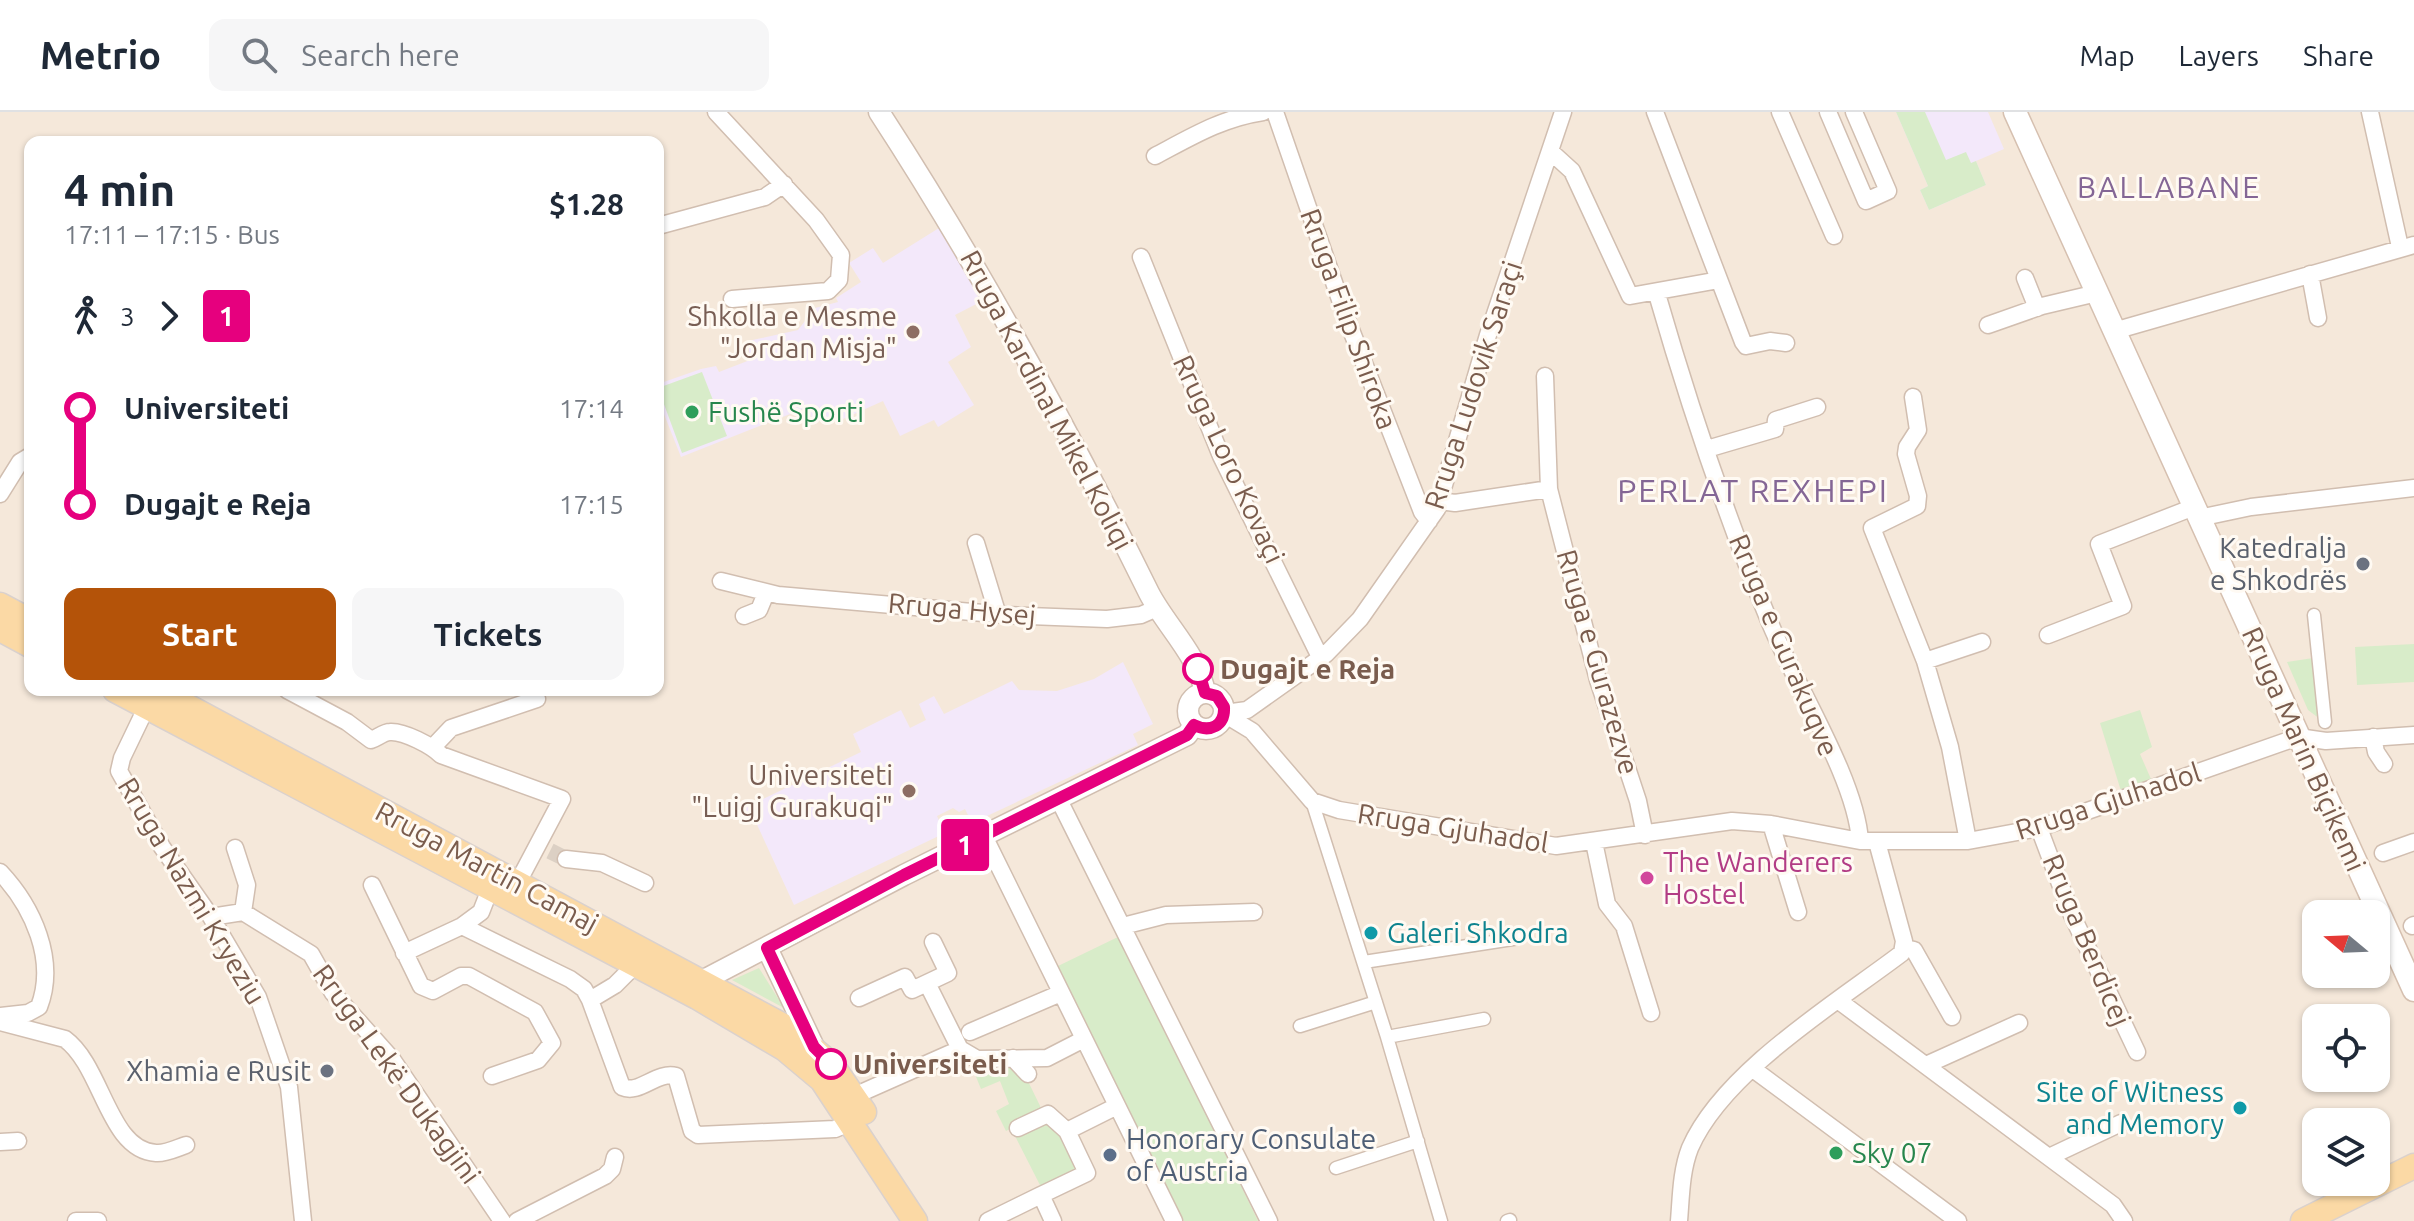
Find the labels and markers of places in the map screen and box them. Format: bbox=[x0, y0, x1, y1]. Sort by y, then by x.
place label: Shkolla e Mesme "Jordan Misja" bbox=[687, 300, 897, 363]
marker: Shkolla e Mesme "Jordan Misja" bbox=[904, 323, 922, 341]
place label: Fushë Sporti bbox=[708, 396, 864, 427]
marker: Fushë Sporti bbox=[683, 403, 701, 421]
place label: Katedralja e Shkodrës bbox=[2210, 532, 2347, 595]
marker: Katedralja e Shkodrës bbox=[2354, 555, 2372, 573]
place label: Dugajt e Reja bbox=[1220, 653, 1395, 684]
marker: Dugajt e Reja bbox=[1183, 654, 1213, 684]
place label: Universiteti "Luigj Gurakuqi" bbox=[691, 759, 893, 822]
marker: Universiteti "Luigj Gurakuqi" bbox=[900, 782, 918, 800]
place label: The Wanderers Hostel bbox=[1663, 846, 1853, 909]
marker: The Wanderers Hostel bbox=[1638, 869, 1656, 887]
place label: Galeri Shkodra bbox=[1387, 917, 1569, 948]
marker: Galeri Shkodra bbox=[1362, 924, 1380, 942]
place label: Universiteti bbox=[853, 1048, 1007, 1079]
marker: Universiteti bbox=[816, 1049, 846, 1079]
place label: Xhamia e Rusit bbox=[126, 1055, 311, 1086]
marker: Xhamia e Rusit bbox=[318, 1062, 336, 1080]
place label: Site of Witness and Memory bbox=[2036, 1076, 2224, 1139]
marker: Site of Witness and Memory bbox=[2231, 1099, 2249, 1117]
place label: Honorary Consulate of Austria bbox=[1126, 1123, 1376, 1186]
place label: Sky 07 bbox=[1852, 1137, 1932, 1168]
marker: Sky 07 bbox=[1827, 1144, 1845, 1162]
marker: Honorary Consulate of Austria bbox=[1101, 1146, 1119, 1164]

